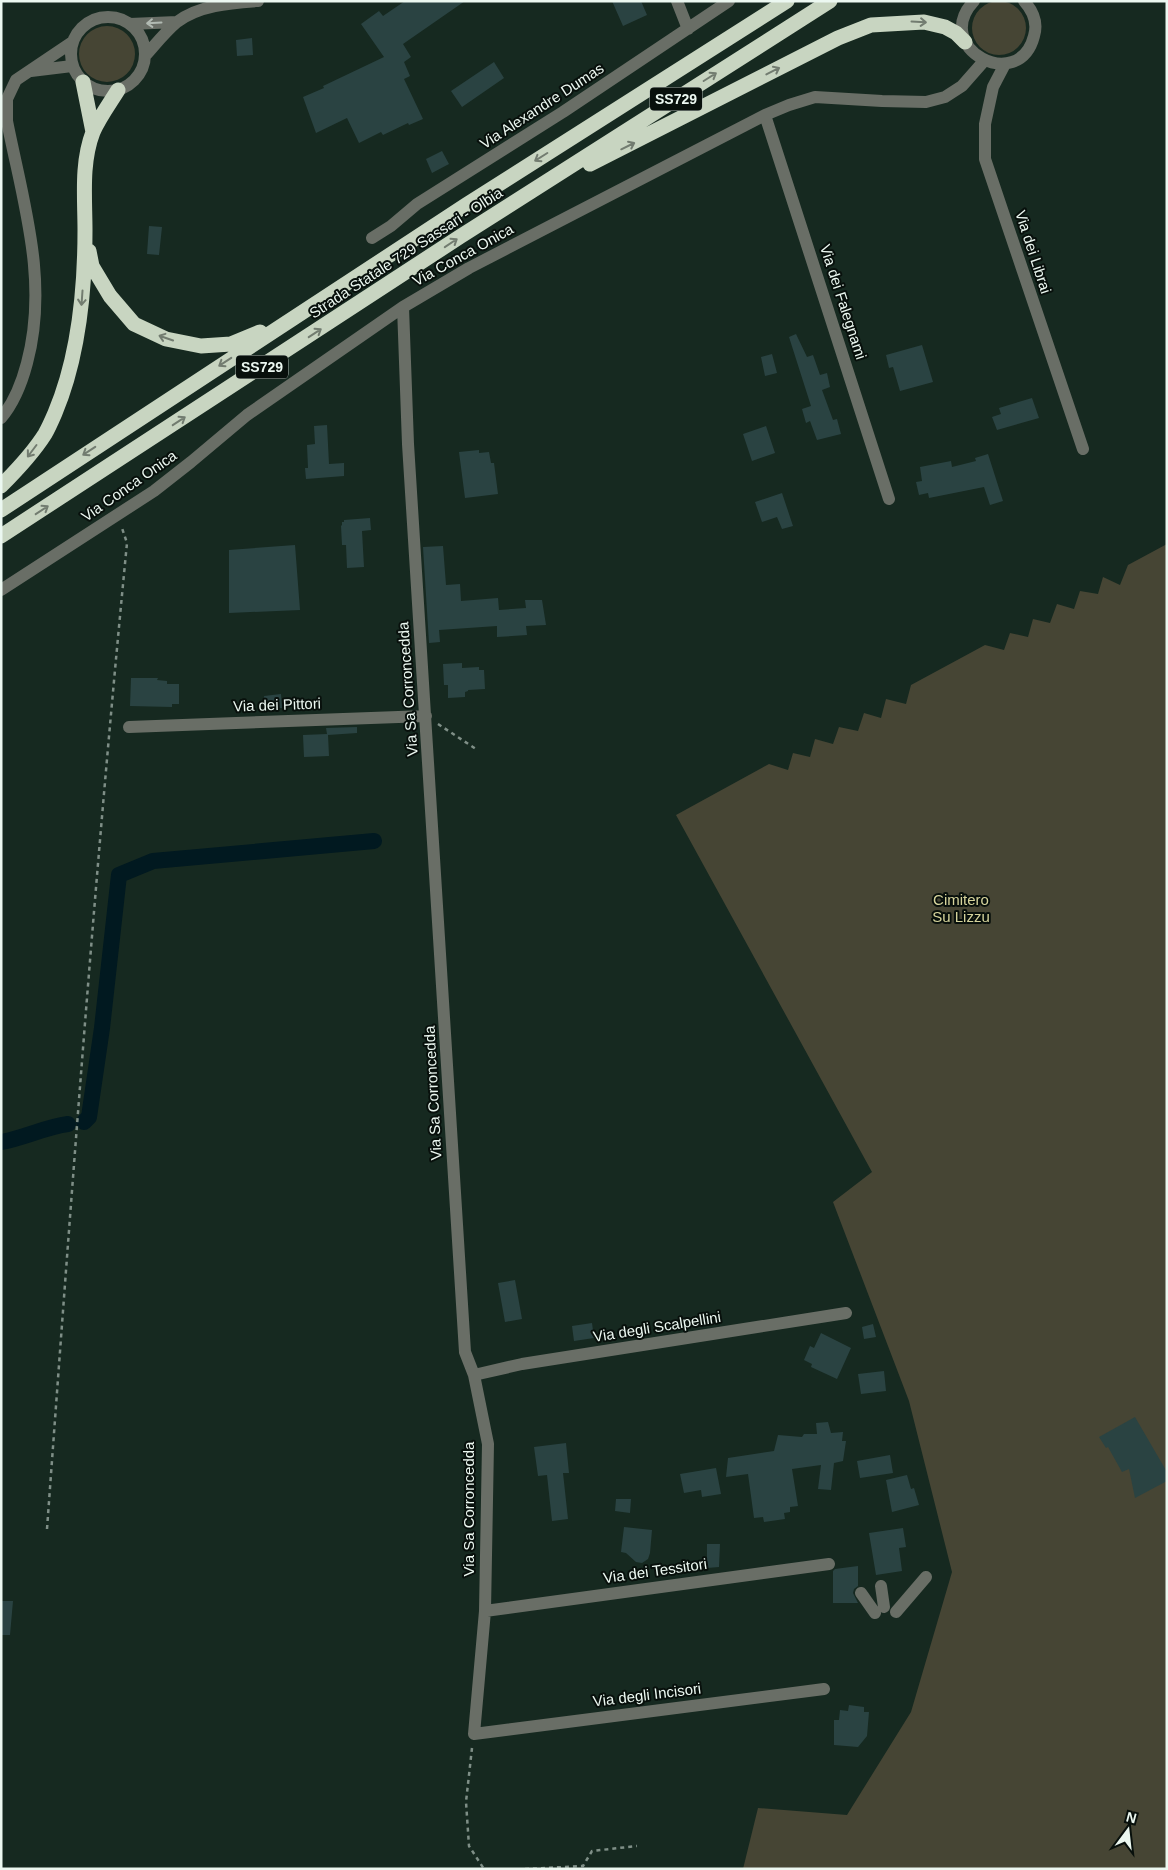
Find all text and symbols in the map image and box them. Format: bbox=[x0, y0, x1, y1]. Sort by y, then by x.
one-way arrow bbox=[911, 18, 927, 27]
one-way arrow bbox=[146, 19, 162, 28]
street label: Via Alexandre Dumas bbox=[477, 59, 607, 152]
one-way arrow bbox=[765, 66, 780, 75]
one-way arrow bbox=[703, 72, 717, 82]
road number: SS729 bbox=[650, 88, 702, 110]
one-way arrow bbox=[620, 140, 635, 150]
one-way arrow bbox=[534, 153, 548, 163]
street label: Strada Statale 729 Sassari - Olbia bbox=[306, 183, 506, 321]
street label: Via dei Librai bbox=[1012, 208, 1055, 296]
street label: Via Conca Onica bbox=[410, 220, 517, 289]
one-way arrow bbox=[443, 238, 457, 248]
street label: Via dei Falegnami bbox=[817, 242, 870, 361]
one-way arrow bbox=[77, 290, 86, 306]
one-way arrow bbox=[308, 328, 322, 338]
one-way arrow bbox=[159, 333, 174, 342]
road number: SS729 bbox=[236, 356, 288, 378]
one-way arrow bbox=[218, 357, 232, 368]
one-way arrow bbox=[171, 416, 185, 426]
one-way arrow bbox=[27, 444, 38, 457]
street label: Via Conca Onica bbox=[78, 446, 180, 525]
one-way arrow bbox=[82, 446, 96, 457]
one-way arrow bbox=[35, 504, 49, 514]
street label: Via Sa Corroncedda bbox=[394, 621, 421, 757]
street label: Via dei Pittori bbox=[233, 694, 321, 715]
park label: Cimitero Su Lizzu bbox=[932, 891, 990, 925]
street label: Via Sa Corroncedda bbox=[420, 1025, 445, 1161]
street label: Via degli Scalpellini bbox=[592, 1308, 722, 1345]
street label: Via Sa Corroncedda bbox=[460, 1441, 477, 1576]
street label: Via dei Tessitori bbox=[602, 1555, 708, 1586]
street label: Via degli Incisori bbox=[592, 1679, 702, 1710]
north arrow bbox=[1103, 1805, 1153, 1855]
text: N bbox=[1124, 1808, 1138, 1826]

